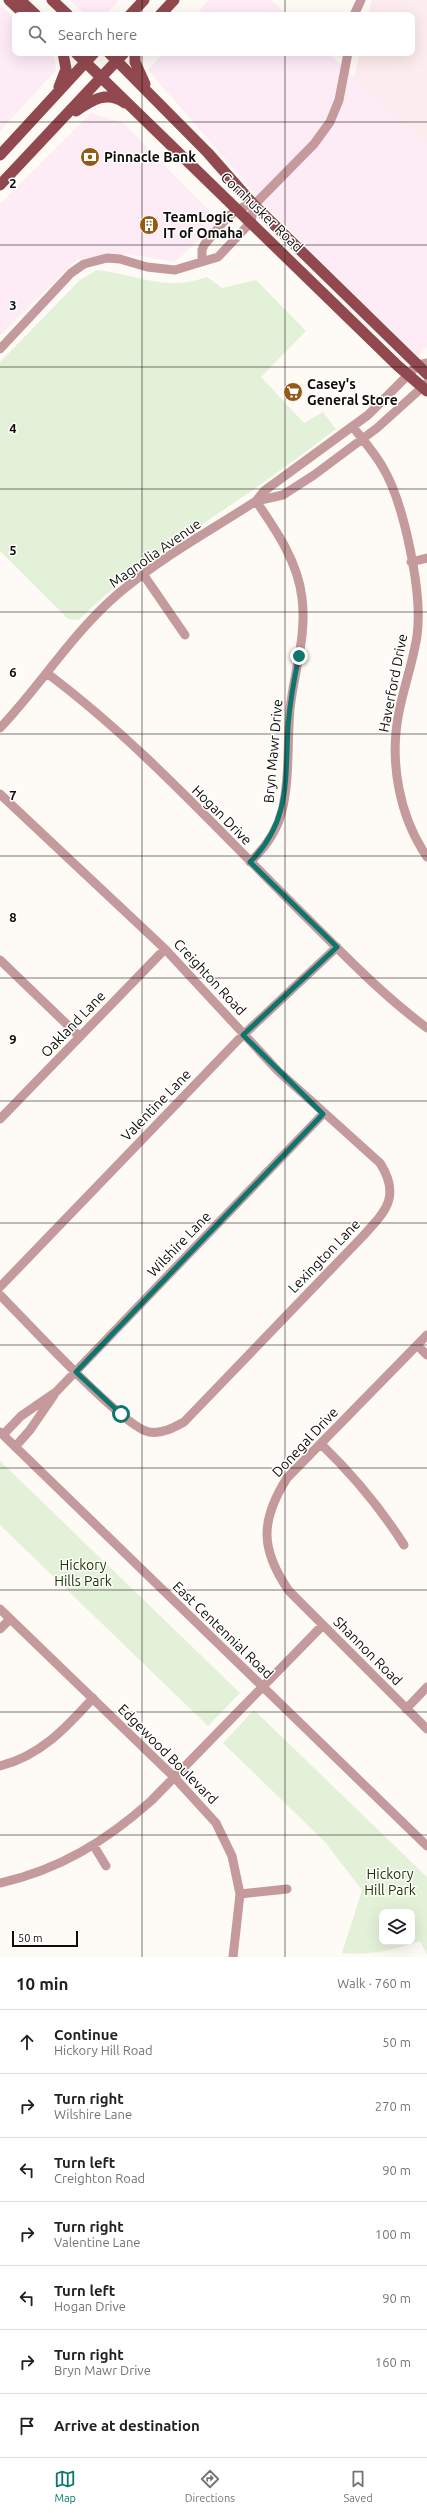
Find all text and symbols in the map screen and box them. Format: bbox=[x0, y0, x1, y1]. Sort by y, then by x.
search box bbox=[12, 12, 415, 56]
icon: search bbox=[26, 23, 48, 45]
text: Search here bbox=[58, 26, 137, 43]
bank icon: Pinnacle Bank bbox=[79, 146, 101, 168]
place label: Pinnacle Bank bbox=[104, 149, 196, 165]
street label: Cornhusker Road bbox=[218, 169, 306, 255]
text: 2 bbox=[9, 176, 17, 190]
place label: TeamLogic IT of Omaha bbox=[163, 209, 243, 241]
building icon: TeamLogic IT of Omaha bbox=[138, 214, 160, 236]
text: 3 bbox=[9, 298, 17, 312]
place label: Casey's General Store bbox=[307, 376, 398, 408]
supermarket icon: Casey's General Store bbox=[282, 381, 304, 403]
text: 4 bbox=[9, 421, 17, 435]
street label: Magnolia Avenue bbox=[106, 515, 204, 591]
text: 5 bbox=[9, 543, 17, 557]
street label: Haverford Drive bbox=[376, 632, 410, 734]
route end bbox=[290, 647, 308, 665]
text: 6 bbox=[9, 665, 17, 679]
street label: Bryn Mawr Drive bbox=[260, 698, 286, 804]
street label: Hogan Drive bbox=[189, 782, 255, 848]
text: 7 bbox=[9, 788, 17, 802]
text: 8 bbox=[9, 910, 17, 924]
street label: Creighton Road bbox=[171, 936, 249, 1018]
street label: Oakland Lane bbox=[38, 988, 108, 1060]
text: 9 bbox=[9, 1032, 17, 1046]
street label: Valentine Lane bbox=[118, 1066, 194, 1144]
street label: Wilshire Lane bbox=[144, 1208, 214, 1280]
street label: Lexington Lane bbox=[285, 1216, 363, 1296]
street label: Donegal Drive bbox=[269, 1404, 341, 1480]
route start bbox=[112, 1405, 130, 1423]
park label: Hickory Hills Park bbox=[54, 1557, 112, 1589]
street label: East Centennial Road bbox=[170, 1578, 276, 1682]
street label: Shannon Road bbox=[330, 1613, 406, 1689]
street label: Edgewood Boulevard bbox=[115, 1701, 221, 1807]
park label: Hickory Hill Park bbox=[364, 1866, 416, 1898]
map controls bbox=[379, 1909, 415, 1945]
button: layers bbox=[379, 1909, 415, 1945]
scale bar bbox=[12, 1929, 78, 1948]
text: 50 m bbox=[18, 1932, 42, 1944]
text: 10 min bbox=[16, 1974, 69, 1993]
text: Walk · 760 m bbox=[337, 1976, 411, 1990]
text: Continue bbox=[54, 2026, 118, 2043]
icon: ahead bbox=[16, 2031, 38, 2053]
text: 50 m bbox=[382, 2035, 411, 2049]
text: Hickory Hill Road bbox=[54, 2043, 153, 2057]
text: Turn right bbox=[54, 2090, 124, 2107]
icon: right bbox=[16, 2095, 38, 2117]
text: 270 m bbox=[375, 2099, 411, 2113]
text: Wilshire Lane bbox=[54, 2107, 132, 2121]
text: Turn left bbox=[54, 2154, 115, 2171]
icon: left bbox=[16, 2159, 38, 2181]
text: 90 m bbox=[382, 2163, 411, 2177]
text: Creighton Road bbox=[54, 2171, 145, 2185]
text: Turn right bbox=[54, 2218, 124, 2235]
icon: right bbox=[16, 2223, 38, 2245]
text: 100 m bbox=[375, 2227, 411, 2241]
text: Valentine Lane bbox=[54, 2235, 140, 2249]
text: Turn left bbox=[54, 2282, 115, 2299]
icon: left bbox=[16, 2287, 38, 2309]
text: 90 m bbox=[382, 2291, 411, 2305]
text: Hogan Drive bbox=[54, 2299, 126, 2313]
text: Turn right bbox=[54, 2346, 124, 2363]
icon: right bbox=[16, 2351, 38, 2373]
text: 160 m bbox=[375, 2355, 411, 2369]
text: Bryn Mawr Drive bbox=[54, 2363, 151, 2377]
icon: arrive bbox=[16, 2415, 38, 2437]
text: Arrive at destination bbox=[54, 2417, 200, 2434]
tab: Map bbox=[54, 2468, 76, 2504]
tab: Directions bbox=[185, 2468, 235, 2504]
tab: Saved bbox=[343, 2468, 373, 2504]

